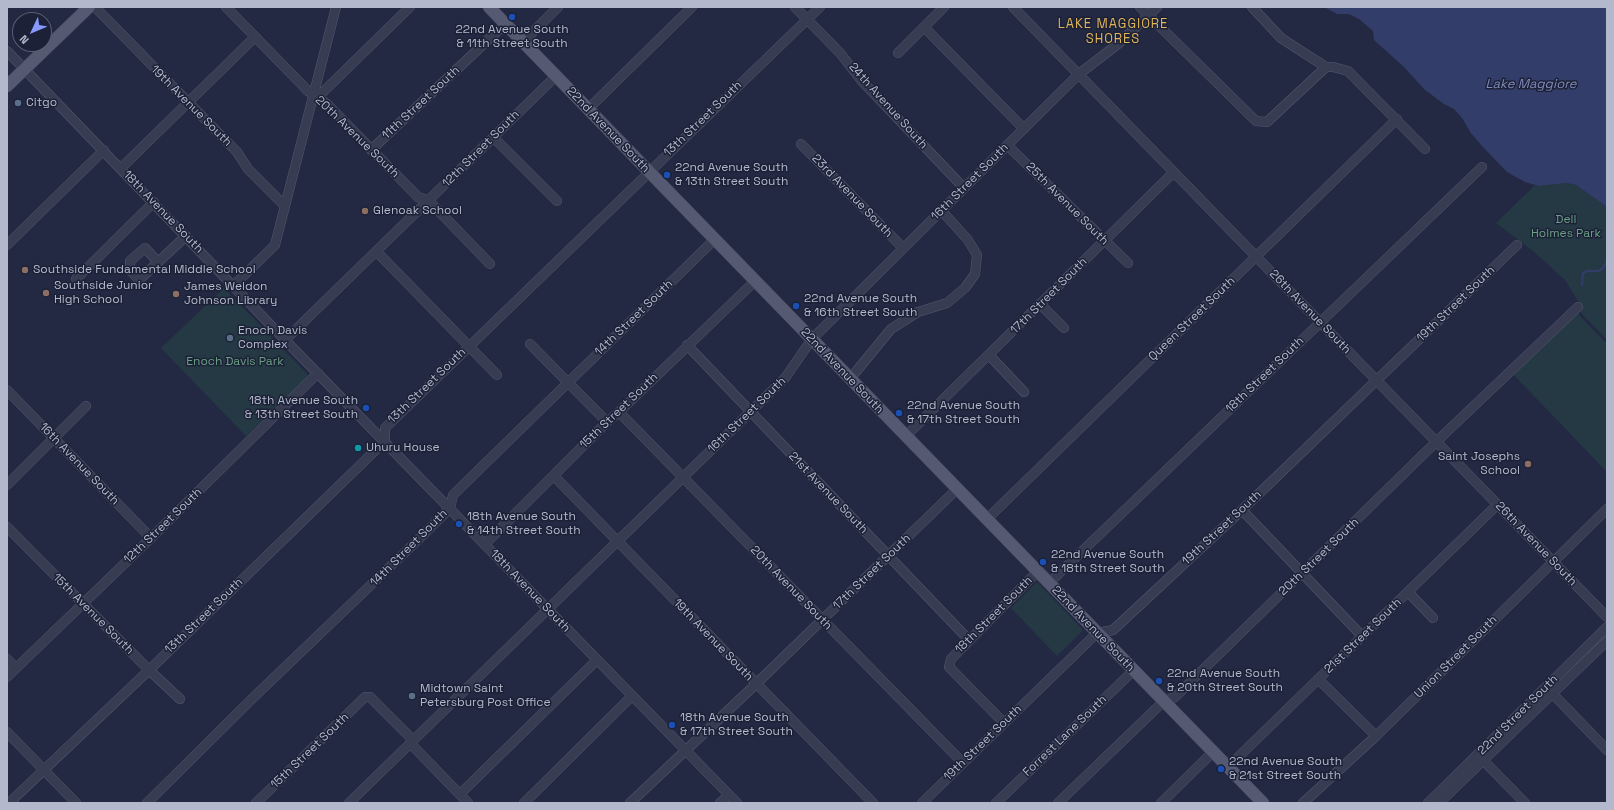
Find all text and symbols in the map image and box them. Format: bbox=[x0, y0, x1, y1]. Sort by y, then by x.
north arrow bbox=[12, 12, 52, 52]
marker: 22nd Avenue South & 11th Street South bbox=[507, 12, 517, 22]
district label: LAKE MAGGIORE SHORES bbox=[1058, 16, 1168, 47]
place label: 22nd Avenue South & 11th Street South bbox=[455, 23, 569, 51]
text: N bbox=[16, 32, 32, 47]
street label: 24th Avenue South bbox=[846, 60, 930, 152]
street label: 19th Avenue South bbox=[147, 62, 235, 150]
street label: 11th Street South bbox=[379, 63, 463, 143]
water label: Lake Maggiore bbox=[1485, 76, 1577, 92]
street label: 13th Street South bbox=[661, 78, 745, 160]
street label: 22nd Avenue South bbox=[564, 84, 652, 176]
street label: 20th Avenue South bbox=[312, 93, 402, 181]
place label: Citgo bbox=[26, 96, 57, 110]
marker: Citgo bbox=[13, 98, 23, 108]
street label: 12th Street South bbox=[440, 108, 522, 190]
street label: 16th Street South bbox=[928, 140, 1012, 224]
street label: 23rd Avenue South bbox=[809, 151, 895, 241]
street label: 25th Avenue South bbox=[1023, 160, 1111, 248]
place label: 22nd Avenue South & 13th Street South bbox=[675, 161, 788, 189]
street label: 18th Avenue South bbox=[120, 168, 206, 256]
marker: 22nd Avenue South & 13th Street South bbox=[662, 170, 672, 180]
place label: Glenoak School bbox=[373, 204, 462, 218]
marker: Glenoak School bbox=[360, 206, 370, 216]
park label: Dell Holmes Park bbox=[1531, 213, 1601, 241]
street label: 17th Street South bbox=[1008, 255, 1090, 337]
place label: Southside Fundamental Middle School bbox=[33, 263, 256, 277]
street label: 19th Street South bbox=[1414, 263, 1498, 345]
marker: Southside Fundamental Middle School bbox=[20, 265, 30, 275]
street label: 26th Avenue South bbox=[1266, 267, 1354, 357]
street label: Queen Street South bbox=[1146, 274, 1238, 364]
street label: 14th Street South bbox=[592, 277, 676, 359]
place label: Southside Junior High School bbox=[54, 279, 153, 307]
place label: James Weldon Johnson Library bbox=[184, 280, 277, 308]
marker: Southside Junior High School bbox=[41, 288, 51, 298]
marker: James Weldon Johnson Library bbox=[171, 289, 181, 299]
place label: 22nd Avenue South & 16th Street South bbox=[804, 292, 917, 320]
marker: 22nd Avenue South & 16th Street South bbox=[791, 301, 801, 311]
place label: Enoch Davis Complex bbox=[238, 324, 307, 352]
street label: 22nd Avenue South bbox=[798, 325, 886, 417]
marker: Enoch Davis Complex bbox=[225, 333, 235, 343]
street label: 18th Street South bbox=[1223, 334, 1307, 416]
street label: 13th Street South bbox=[385, 345, 469, 427]
park label: Enoch Davis Park bbox=[186, 355, 284, 369]
street label: 15th Street South bbox=[577, 370, 661, 452]
street label: 16th Street South bbox=[705, 374, 789, 456]
place label: 18th Avenue South & 13th Street South bbox=[245, 394, 358, 422]
place label: 22nd Avenue South & 17th Street South bbox=[907, 399, 1020, 427]
marker: 18th Avenue South & 13th Street South bbox=[361, 403, 371, 413]
marker: 22nd Avenue South & 17th Street South bbox=[894, 408, 904, 418]
street label: 16th Avenue South bbox=[36, 420, 122, 508]
place label: Uhuru House bbox=[366, 441, 440, 455]
marker: Uhuru House bbox=[353, 443, 363, 453]
street label: 21st Avenue South bbox=[785, 449, 871, 537]
place label: Saint Josephs School bbox=[1438, 450, 1520, 478]
marker: Saint Josephs School bbox=[1523, 459, 1533, 469]
street label: 12th Street South bbox=[121, 485, 205, 567]
street label: 19th Street South bbox=[1179, 488, 1265, 568]
street label: 26th Avenue South bbox=[1492, 499, 1580, 589]
street label: 14th Street South bbox=[367, 506, 451, 590]
place label: 18th Avenue South & 14th Street South bbox=[467, 510, 581, 538]
street label: 20th Street South bbox=[1276, 515, 1362, 599]
marker: 18th Avenue South & 14th Street South bbox=[454, 519, 464, 529]
street label: 17th Street South bbox=[830, 531, 914, 613]
street label: 20th Avenue South bbox=[747, 543, 835, 633]
street label: 18th Avenue South bbox=[487, 547, 573, 635]
place label: 22nd Avenue South & 18th Street South bbox=[1051, 548, 1165, 576]
marker: 22nd Avenue South & 18th Street South bbox=[1038, 557, 1048, 567]
street label: 15th Avenue South bbox=[50, 571, 136, 657]
street label: 18th Street South bbox=[952, 573, 1036, 657]
street label: 13th Street South bbox=[162, 575, 246, 657]
street label: 22nd Avenue South bbox=[1049, 583, 1137, 675]
street label: 21st Street South bbox=[1321, 595, 1405, 677]
street label: 19th Avenue South bbox=[670, 596, 756, 684]
street label: Union Street South bbox=[1412, 613, 1500, 701]
place label: 22nd Avenue South & 20th Street South bbox=[1167, 667, 1283, 695]
street label: 22nd Street South bbox=[1475, 672, 1561, 758]
marker: 22nd Avenue South & 20th Street South bbox=[1154, 676, 1164, 686]
place label: Midtown Saint Petersburg Post Office bbox=[420, 682, 551, 710]
marker: Midtown Saint Petersburg Post Office bbox=[407, 691, 417, 701]
street label: Forrest Lane South bbox=[1020, 692, 1110, 780]
street label: 19th Street South bbox=[941, 702, 1025, 784]
street label: 15th Street South bbox=[268, 710, 352, 792]
place label: 18th Avenue South & 17th Street South bbox=[680, 711, 793, 739]
marker: 18th Avenue South & 17th Street South bbox=[667, 720, 677, 730]
place label: 22nd Avenue South & 21st Street South bbox=[1229, 755, 1342, 783]
marker: 22nd Avenue South & 21st Street South bbox=[1216, 764, 1226, 774]

